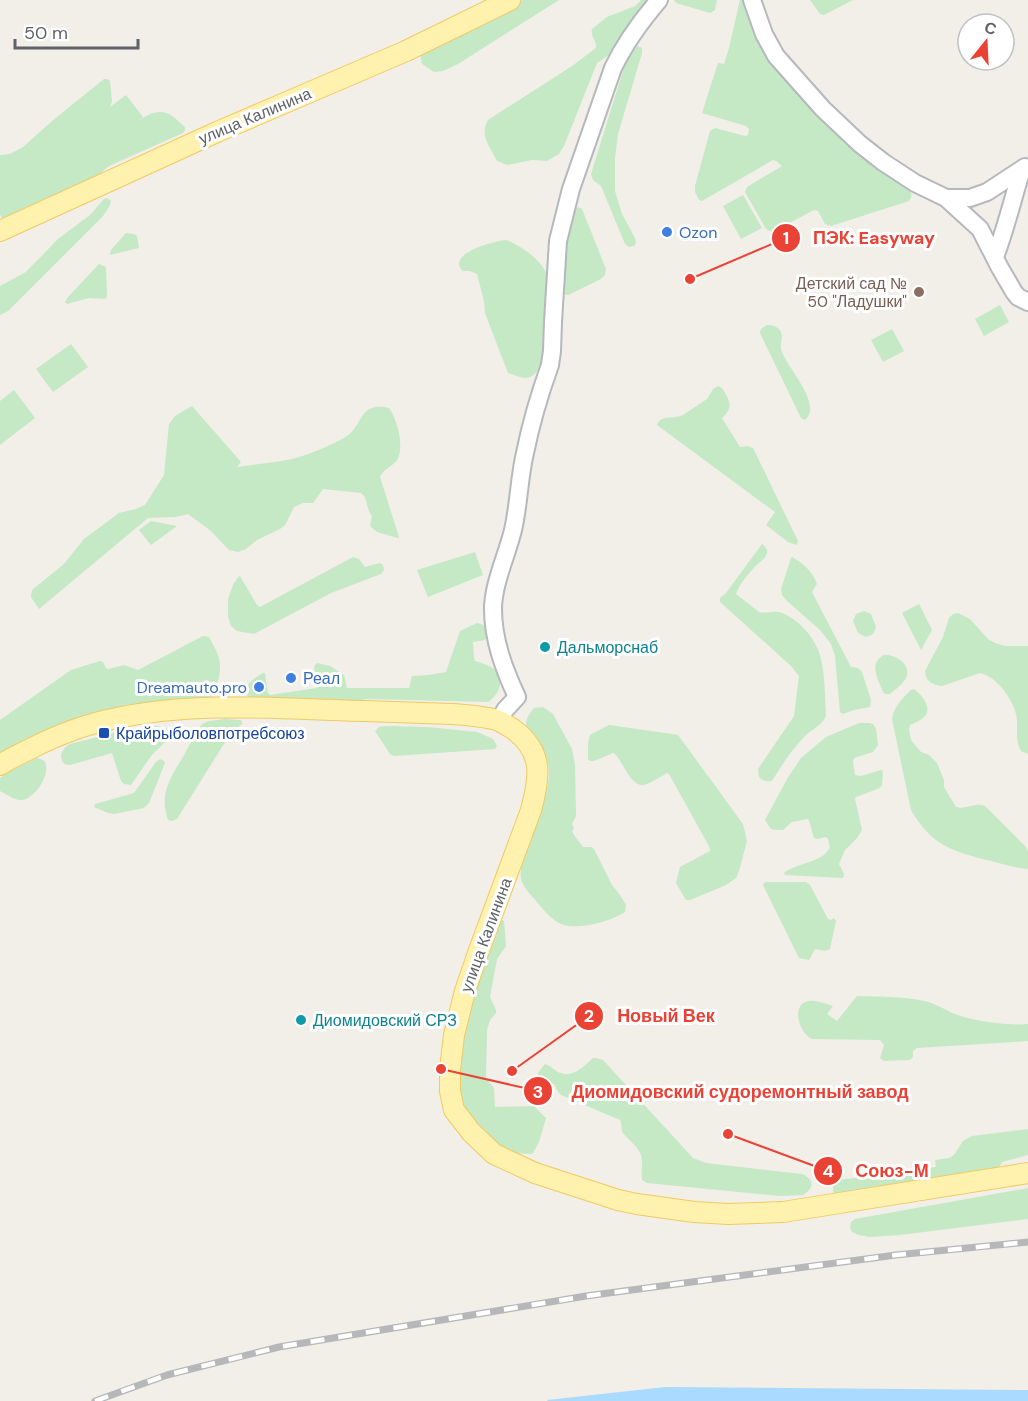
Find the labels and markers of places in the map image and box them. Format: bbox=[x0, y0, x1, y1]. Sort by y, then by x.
callout: ПЭК: Easyway bbox=[771, 220, 947, 256]
place label: Ozon bbox=[679, 222, 717, 243]
marker: Ozon bbox=[660, 225, 674, 239]
place label: Детский сад № 50 "Ладушки" bbox=[796, 273, 907, 312]
marker: Детский сад № 50 "Ладушки" bbox=[912, 285, 926, 299]
place label: Дальморснаб bbox=[557, 637, 658, 658]
marker: Дальморснаб bbox=[538, 640, 552, 654]
place label: Реал bbox=[303, 668, 340, 689]
marker: Реал bbox=[284, 671, 298, 685]
place label: Dreamauto.pro bbox=[137, 677, 247, 698]
marker: Dreamauto.pro bbox=[252, 680, 266, 694]
place label: Крайрыболовпотребсоюз bbox=[116, 723, 305, 744]
marker: Крайрыболовпотребсоюз bbox=[97, 726, 111, 740]
callout: Новый Век bbox=[574, 998, 728, 1034]
place label: Диомидовский СРЗ bbox=[313, 1010, 457, 1031]
marker: Диомидовский СРЗ bbox=[294, 1013, 308, 1027]
callout: Диомидовский судоремонтный завод bbox=[523, 1073, 928, 1109]
callout: Союз-М bbox=[813, 1153, 941, 1189]

